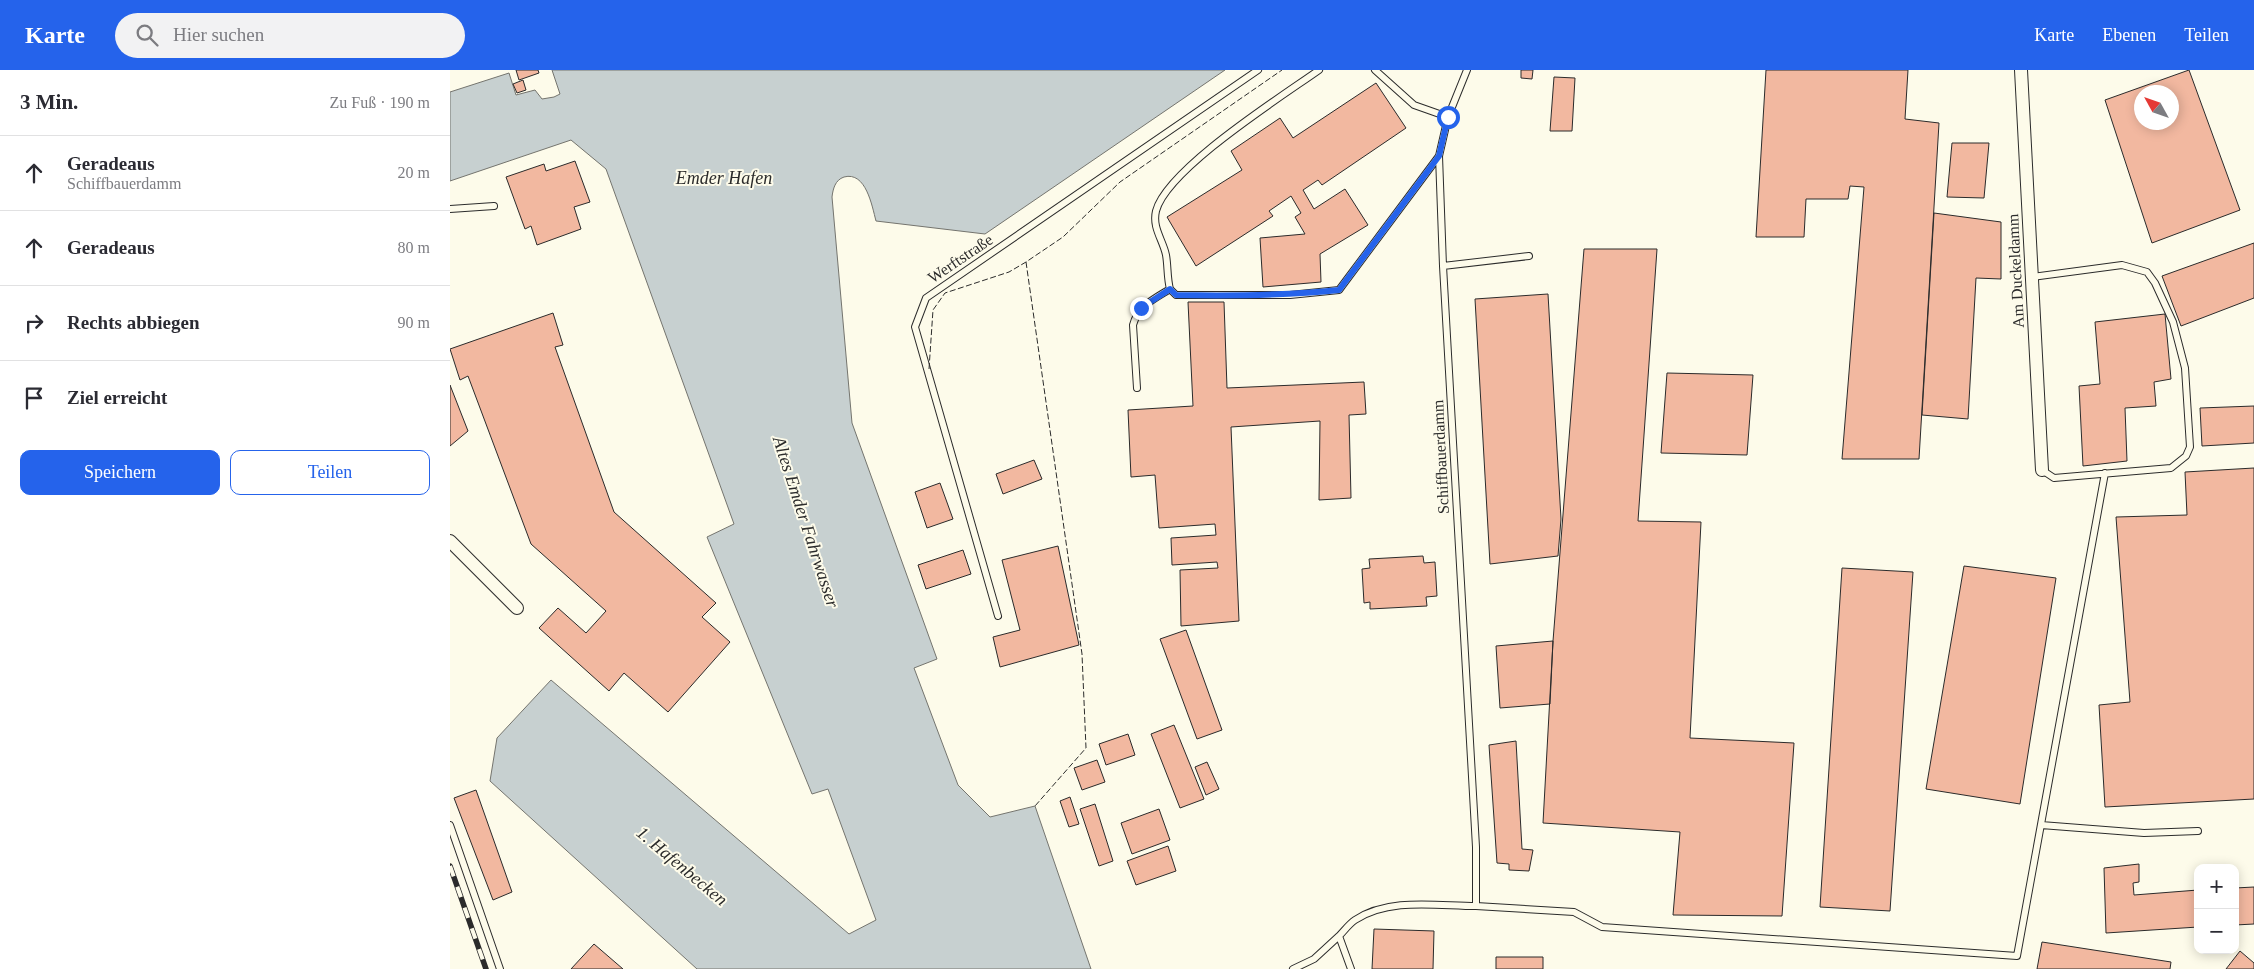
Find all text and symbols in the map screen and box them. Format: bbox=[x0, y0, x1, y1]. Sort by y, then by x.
search box bbox=[115, 13, 465, 58]
icon: search bbox=[133, 21, 161, 49]
text: Karte bbox=[25, 22, 85, 48]
text: Hier suchen bbox=[173, 24, 264, 45]
text: Karte bbox=[2034, 25, 2074, 45]
text: Ebenen bbox=[2102, 25, 2156, 45]
text: Teilen bbox=[2184, 25, 2229, 45]
north arrow bbox=[2134, 85, 2179, 130]
text: 3 Min. bbox=[20, 90, 78, 114]
text: Zu Fuß · 190 m bbox=[330, 94, 430, 111]
route start bbox=[1437, 106, 1460, 129]
text: Geradeaus bbox=[67, 153, 155, 174]
icon: ahead bbox=[20, 159, 48, 187]
text: 20 m bbox=[398, 164, 430, 181]
water label: Emder Hafen bbox=[675, 168, 772, 188]
text: Schiffbauerdamm bbox=[67, 175, 181, 192]
street label: Am Duckeldamm bbox=[2004, 213, 2027, 328]
street label: Werftstraße bbox=[925, 231, 996, 286]
icon: ahead bbox=[20, 234, 48, 262]
text: Geradeaus bbox=[67, 237, 155, 258]
text: 80 m bbox=[398, 239, 430, 256]
route end bbox=[1130, 297, 1153, 320]
icon: right bbox=[20, 309, 48, 337]
text: Rechts abbiegen bbox=[67, 312, 199, 333]
text: 90 m bbox=[398, 314, 430, 331]
icon: arrive bbox=[20, 384, 48, 412]
text: Ziel erreicht bbox=[67, 387, 167, 408]
street label: Schiffbauerdamm bbox=[1429, 399, 1452, 515]
water label: Altes Emder Fahrwasser bbox=[769, 433, 843, 611]
button: Speichern bbox=[20, 450, 220, 495]
button: Teilen bbox=[230, 450, 430, 495]
water label: 1. Hafenbecken bbox=[633, 822, 731, 910]
map controls bbox=[2194, 864, 2239, 954]
button: + bbox=[2194, 864, 2239, 909]
button: − bbox=[2194, 909, 2239, 954]

